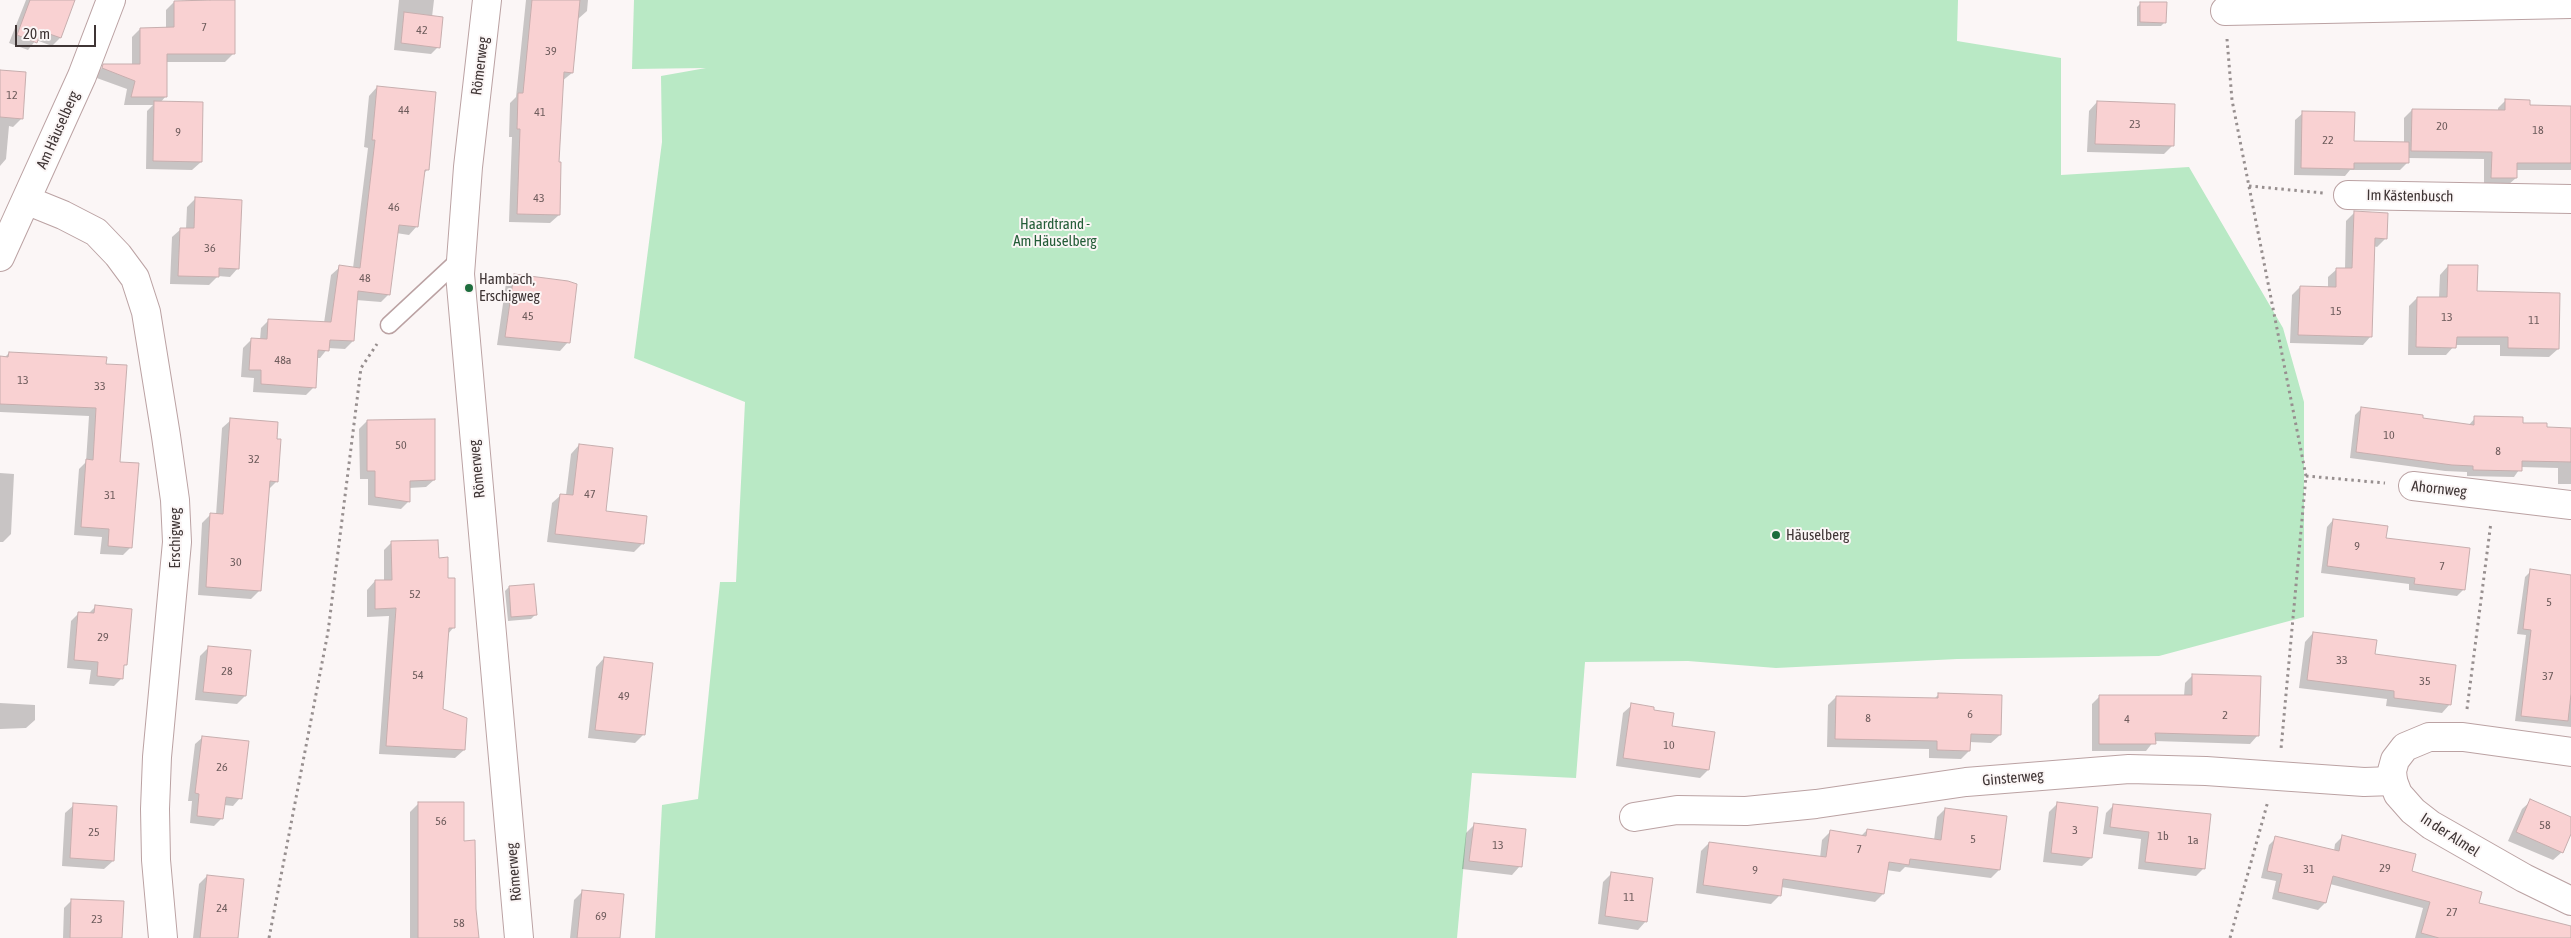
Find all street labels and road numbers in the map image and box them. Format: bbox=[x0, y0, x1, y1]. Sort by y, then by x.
street label: Römerweg bbox=[467, 36, 493, 96]
street label: Am Häuselberg bbox=[33, 88, 83, 172]
street label: Im Kästenbusch bbox=[2366, 186, 2454, 206]
street label: Römerweg bbox=[465, 439, 489, 499]
street label: Ahornweg bbox=[2410, 477, 2468, 501]
street label: Erschigweg bbox=[166, 508, 184, 568]
street label: Ginsterweg bbox=[1982, 766, 2044, 790]
street label: In der Almel bbox=[2417, 809, 2483, 861]
street label: Römerweg bbox=[502, 842, 526, 902]

